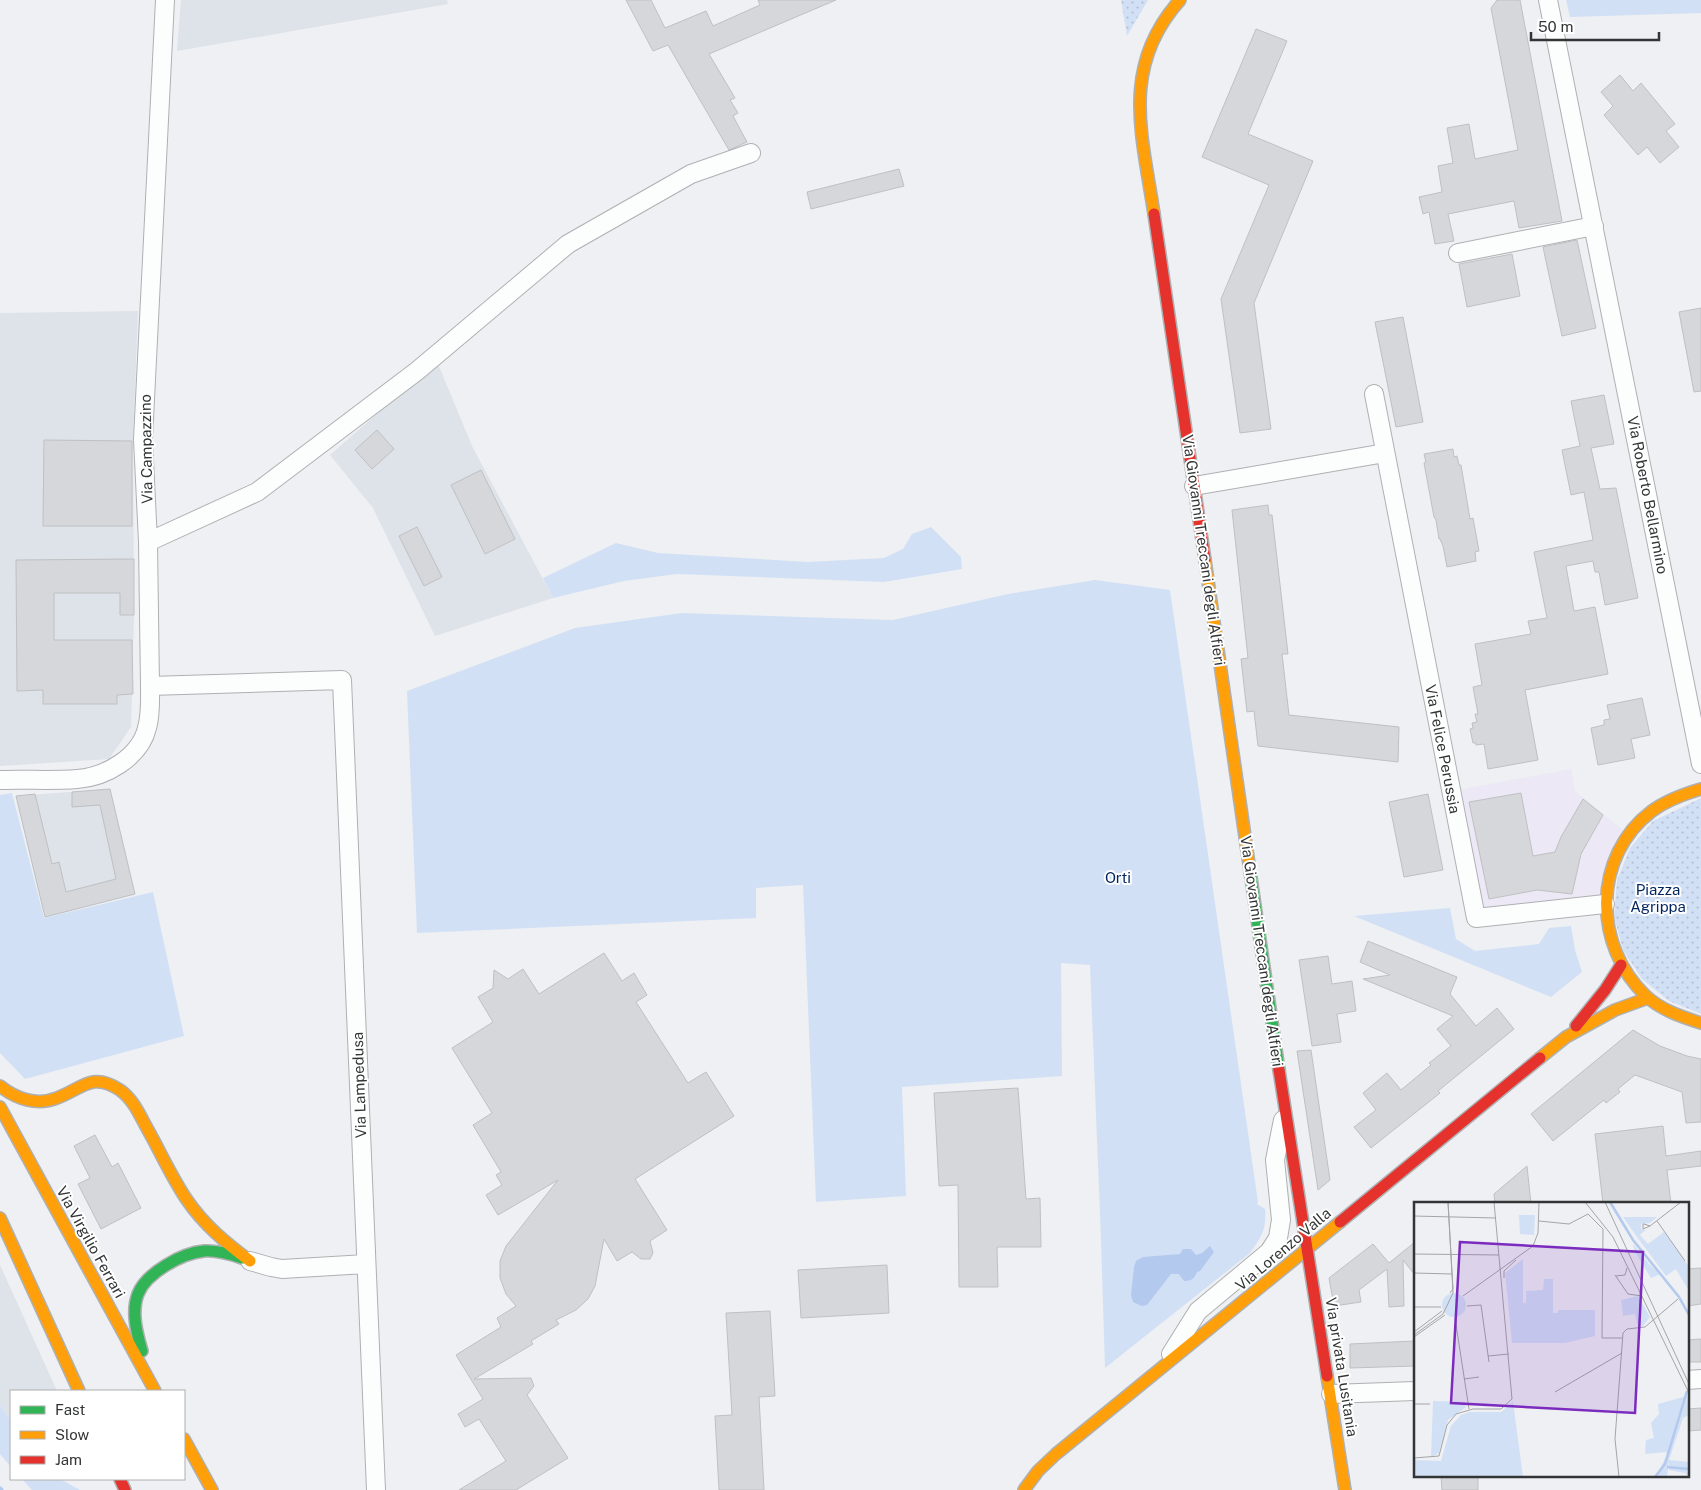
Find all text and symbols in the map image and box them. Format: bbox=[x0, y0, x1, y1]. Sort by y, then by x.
scale bar bbox=[1531, 10, 1658, 42]
text: 50 m bbox=[1538, 18, 1573, 35]
street label: Via Campazzino bbox=[137, 394, 155, 504]
street label: Via Roberto Bellarmino bbox=[1624, 415, 1672, 575]
street label: Via Giovanni Treccani degli Alfieri bbox=[1179, 433, 1229, 667]
street label: Via Felice Perussia bbox=[1422, 683, 1464, 815]
street label: Via Giovanni Treccani degli Alfieri bbox=[1237, 834, 1287, 1068]
park label: Orti bbox=[1105, 869, 1131, 886]
park label: Piazza Agrippa bbox=[1630, 881, 1686, 915]
street label: Via Lampedusa bbox=[349, 1032, 369, 1138]
street label: Via Virgilio Ferrari bbox=[53, 1183, 129, 1301]
inset map bbox=[1414, 1202, 1688, 1478]
street label: Via Lorenzo Valla bbox=[1232, 1204, 1334, 1294]
street label: Via privata Lusitania bbox=[1323, 1296, 1361, 1438]
legend bbox=[10, 1390, 185, 1480]
text: Fast bbox=[55, 1401, 85, 1418]
text: Slow bbox=[55, 1426, 90, 1443]
text: Jam bbox=[55, 1451, 82, 1468]

